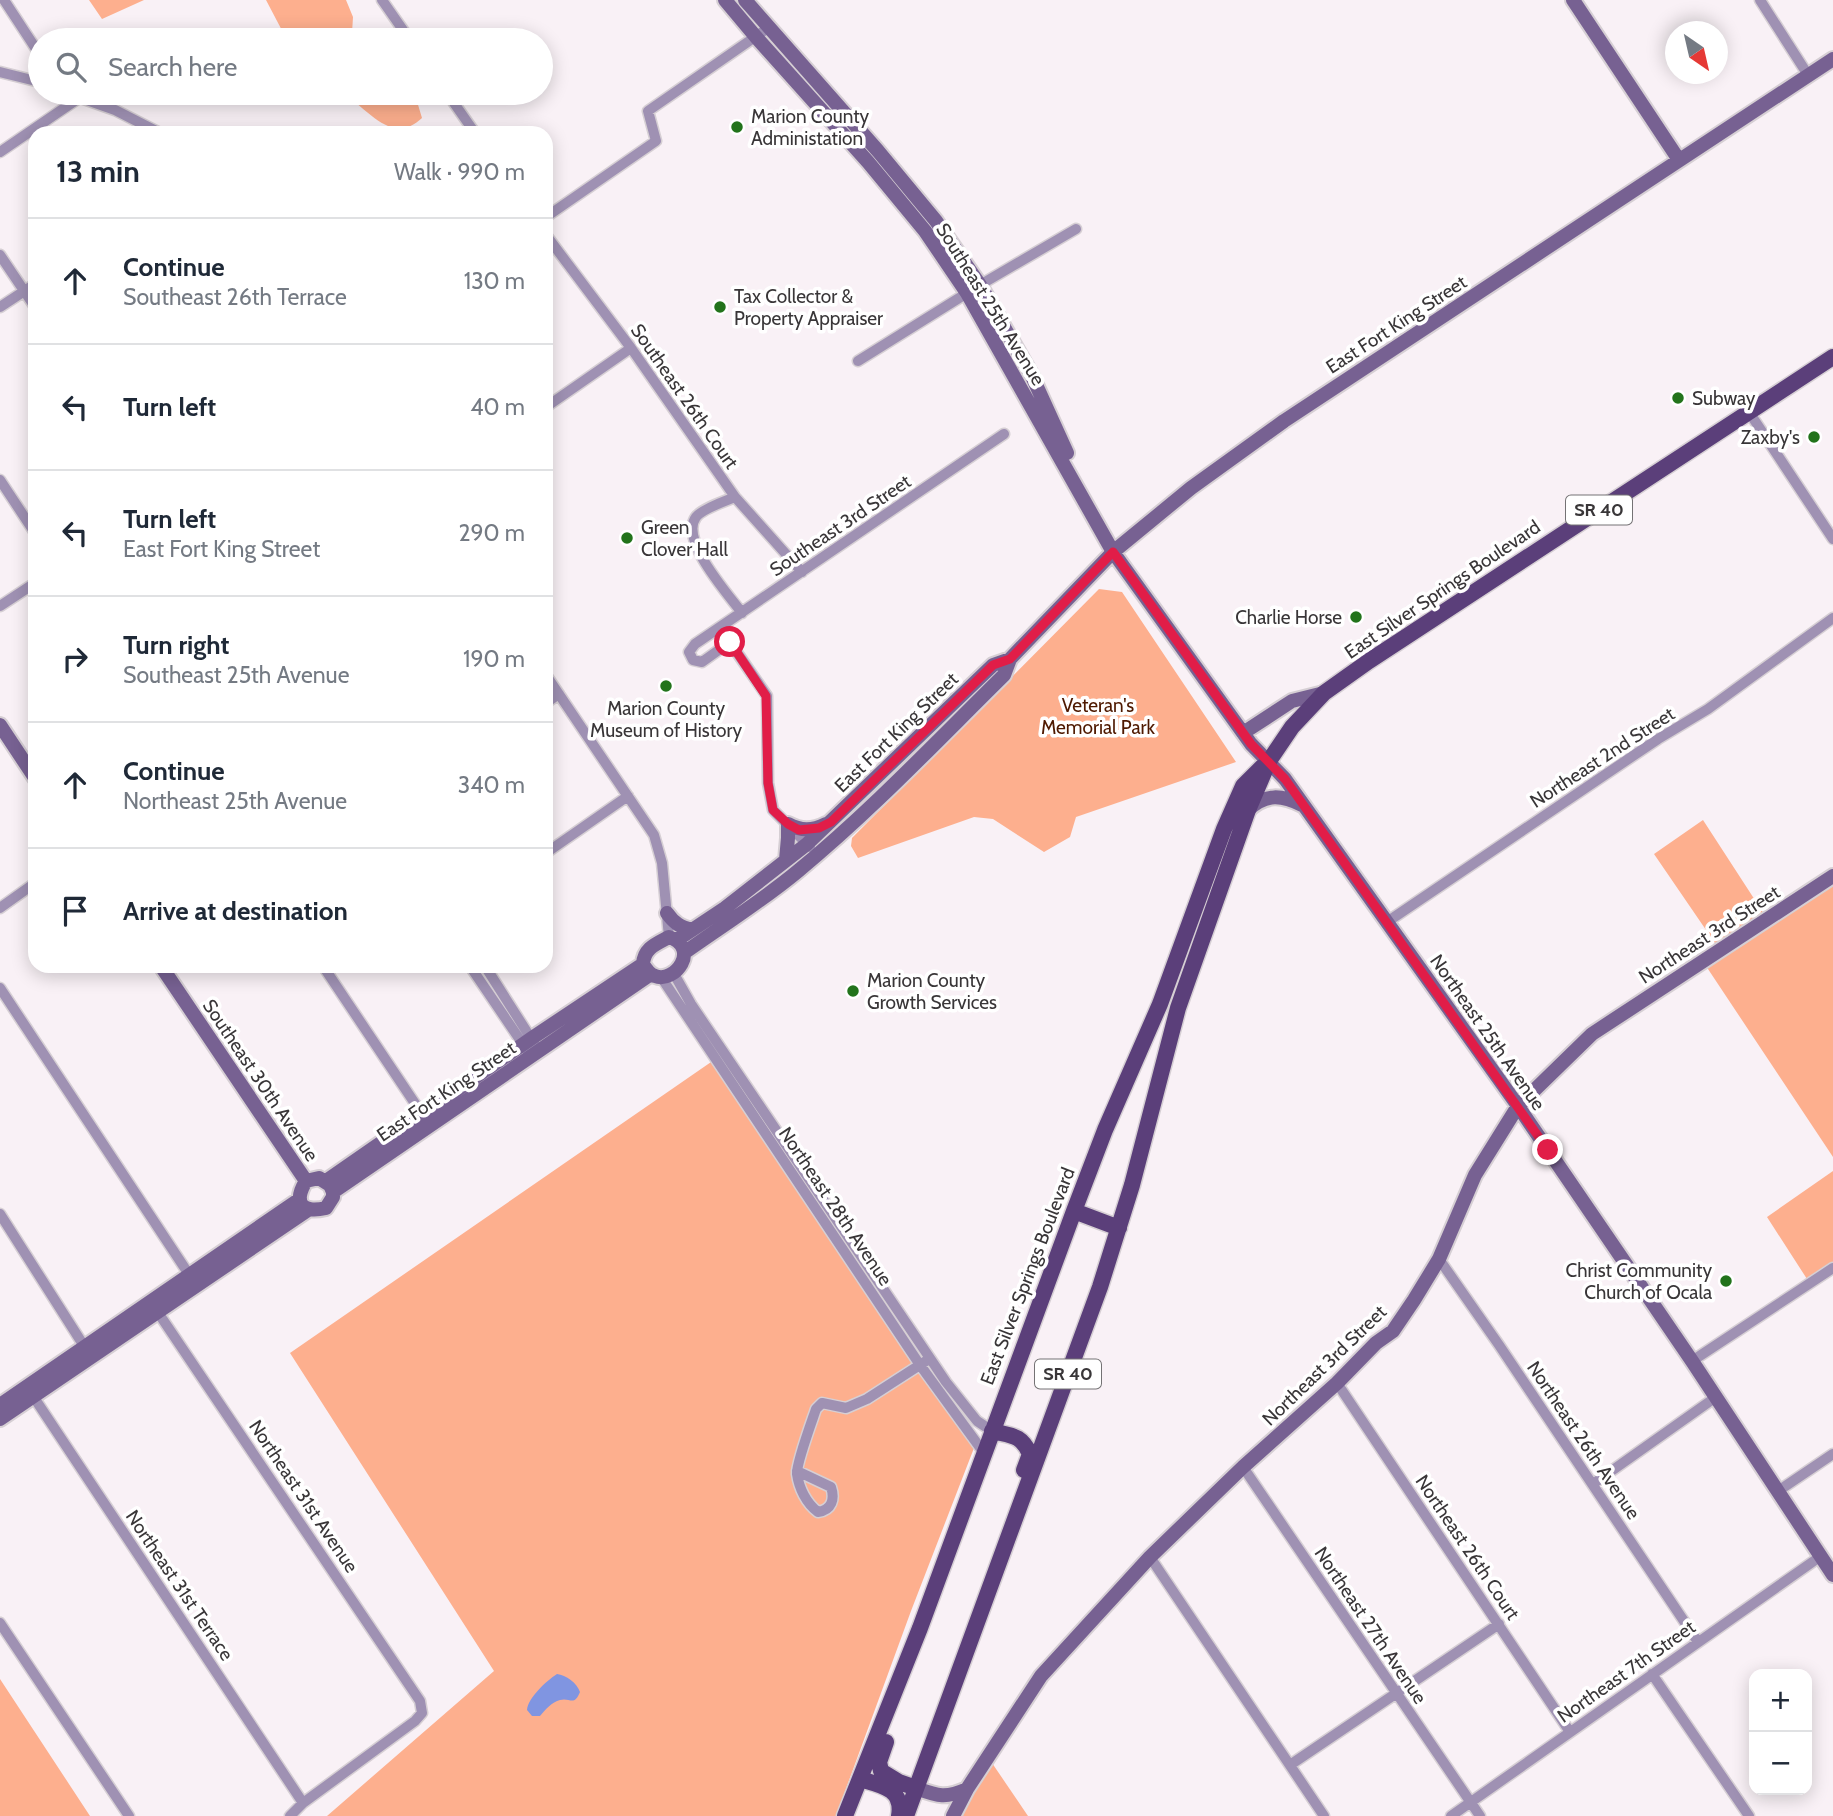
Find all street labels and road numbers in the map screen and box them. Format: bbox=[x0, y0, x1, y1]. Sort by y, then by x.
street label: Southeast 25th Avenue bbox=[931, 219, 1050, 390]
street label: East Fort King Street bbox=[1322, 270, 1471, 378]
street label: Southeast 26th Court bbox=[626, 319, 744, 474]
street label: Southeast 3rd Street bbox=[765, 469, 916, 581]
road number: SR 40 bbox=[1566, 496, 1632, 524]
street label: East Silver Springs Boulevard bbox=[1340, 515, 1544, 664]
street label: East Fort King Street bbox=[830, 667, 963, 797]
street label: Northeast 2nd Street bbox=[1526, 702, 1679, 813]
street label: Northeast 3rd Street bbox=[1635, 880, 1785, 989]
street label: Northeast 25th Avenue bbox=[1425, 950, 1550, 1115]
street label: Southeast 30th Avenue bbox=[198, 995, 323, 1166]
street label: East Fort King Street bbox=[372, 1036, 521, 1146]
street label: Northeast 28th Avenue bbox=[774, 1123, 897, 1290]
street label: East Silver Springs Boulevard bbox=[975, 1164, 1080, 1388]
street label: Northeast 3rd Street bbox=[1258, 1300, 1392, 1430]
street label: Northeast 26th Avenue bbox=[1522, 1357, 1645, 1524]
road number: SR 40 bbox=[1035, 1359, 1101, 1388]
street label: Northeast 31st Avenue bbox=[244, 1416, 363, 1577]
street label: Northeast 26th Court bbox=[1411, 1471, 1525, 1625]
street label: Northeast 31st Terrace bbox=[121, 1506, 239, 1665]
street label: Northeast 27th Avenue bbox=[1309, 1542, 1432, 1708]
street label: Northeast 7th Street bbox=[1553, 1615, 1700, 1728]

